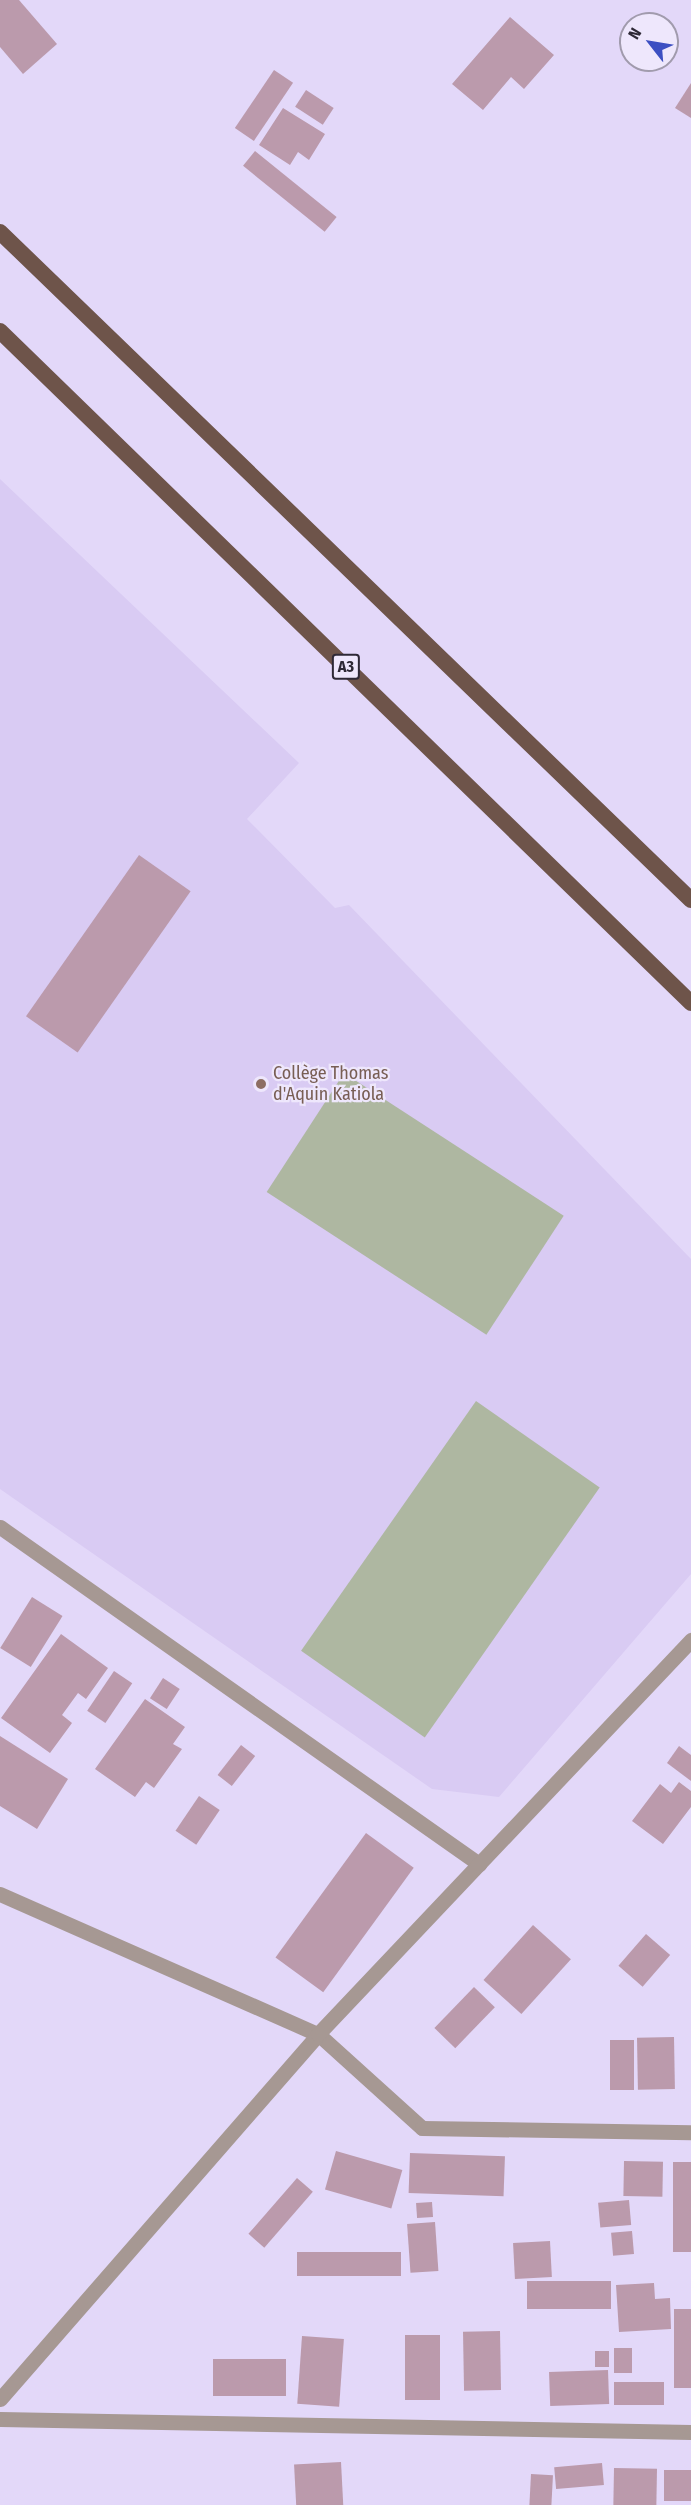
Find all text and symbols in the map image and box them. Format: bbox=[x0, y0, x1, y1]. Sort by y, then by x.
north arrow bbox=[619, 12, 679, 72]
text: N bbox=[624, 24, 645, 43]
road number: A3 bbox=[331, 654, 361, 680]
place label: Collège Thomas d'Aquin Katiola bbox=[273, 1063, 388, 1106]
marker: Collège Thomas d'Aquin Katiola bbox=[254, 1077, 268, 1091]

